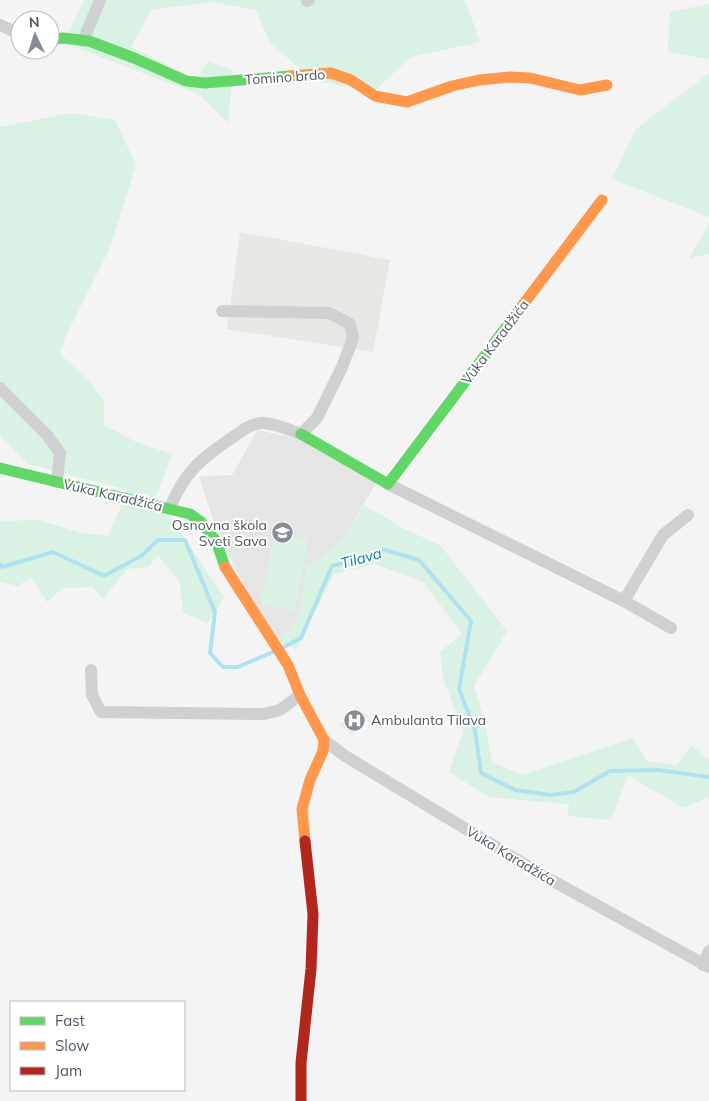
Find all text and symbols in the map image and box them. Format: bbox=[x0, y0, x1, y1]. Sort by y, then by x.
north arrow bbox=[10, 10, 60, 60]
text: N bbox=[28, 13, 40, 31]
street label: Tomino brdo bbox=[244, 65, 326, 89]
street label: Vuka Karadžića bbox=[457, 296, 533, 388]
street label: Vuka Karadžića bbox=[62, 475, 164, 515]
place label: Osnovna škola Sveti Sava bbox=[172, 516, 267, 550]
school or university icon: Osnovna škola Sveti Sava bbox=[271, 521, 295, 545]
water label: Tilava bbox=[338, 543, 384, 573]
hospital icon: Ambulanta Tilava bbox=[343, 708, 367, 732]
place label: Ambulanta Tilava bbox=[371, 711, 486, 729]
street label: Vuka Karadžića bbox=[463, 822, 559, 890]
legend bbox=[10, 1001, 185, 1091]
text: Fast bbox=[55, 1011, 85, 1030]
text: Slow bbox=[55, 1036, 89, 1055]
text: Jam bbox=[55, 1061, 82, 1080]

